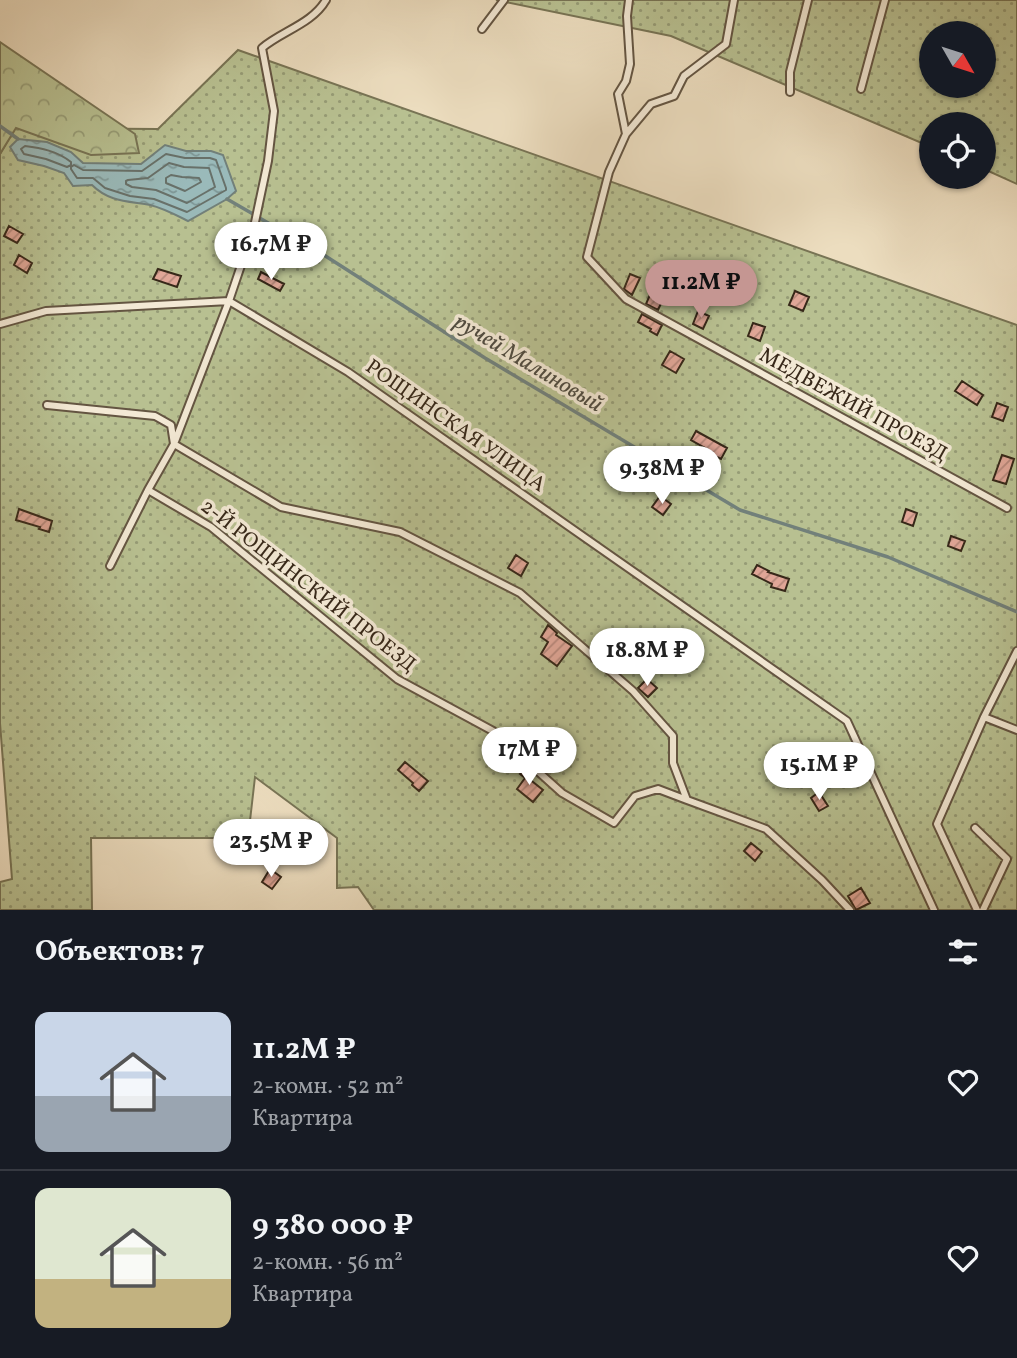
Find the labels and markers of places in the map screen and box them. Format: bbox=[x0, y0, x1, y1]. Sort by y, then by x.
pin: 16.7M ₽ bbox=[206, 222, 336, 282]
pin: 11.2M ₽ bbox=[636, 260, 766, 320]
pin: 9.38M ₽ bbox=[597, 447, 727, 506]
pin: 18.8M ₽ bbox=[582, 628, 712, 688]
pin: 17M ₽ bbox=[480, 728, 578, 787]
pin: 15.1M ₽ bbox=[754, 742, 884, 802]
pin: 23.5M ₽ bbox=[206, 820, 336, 879]

